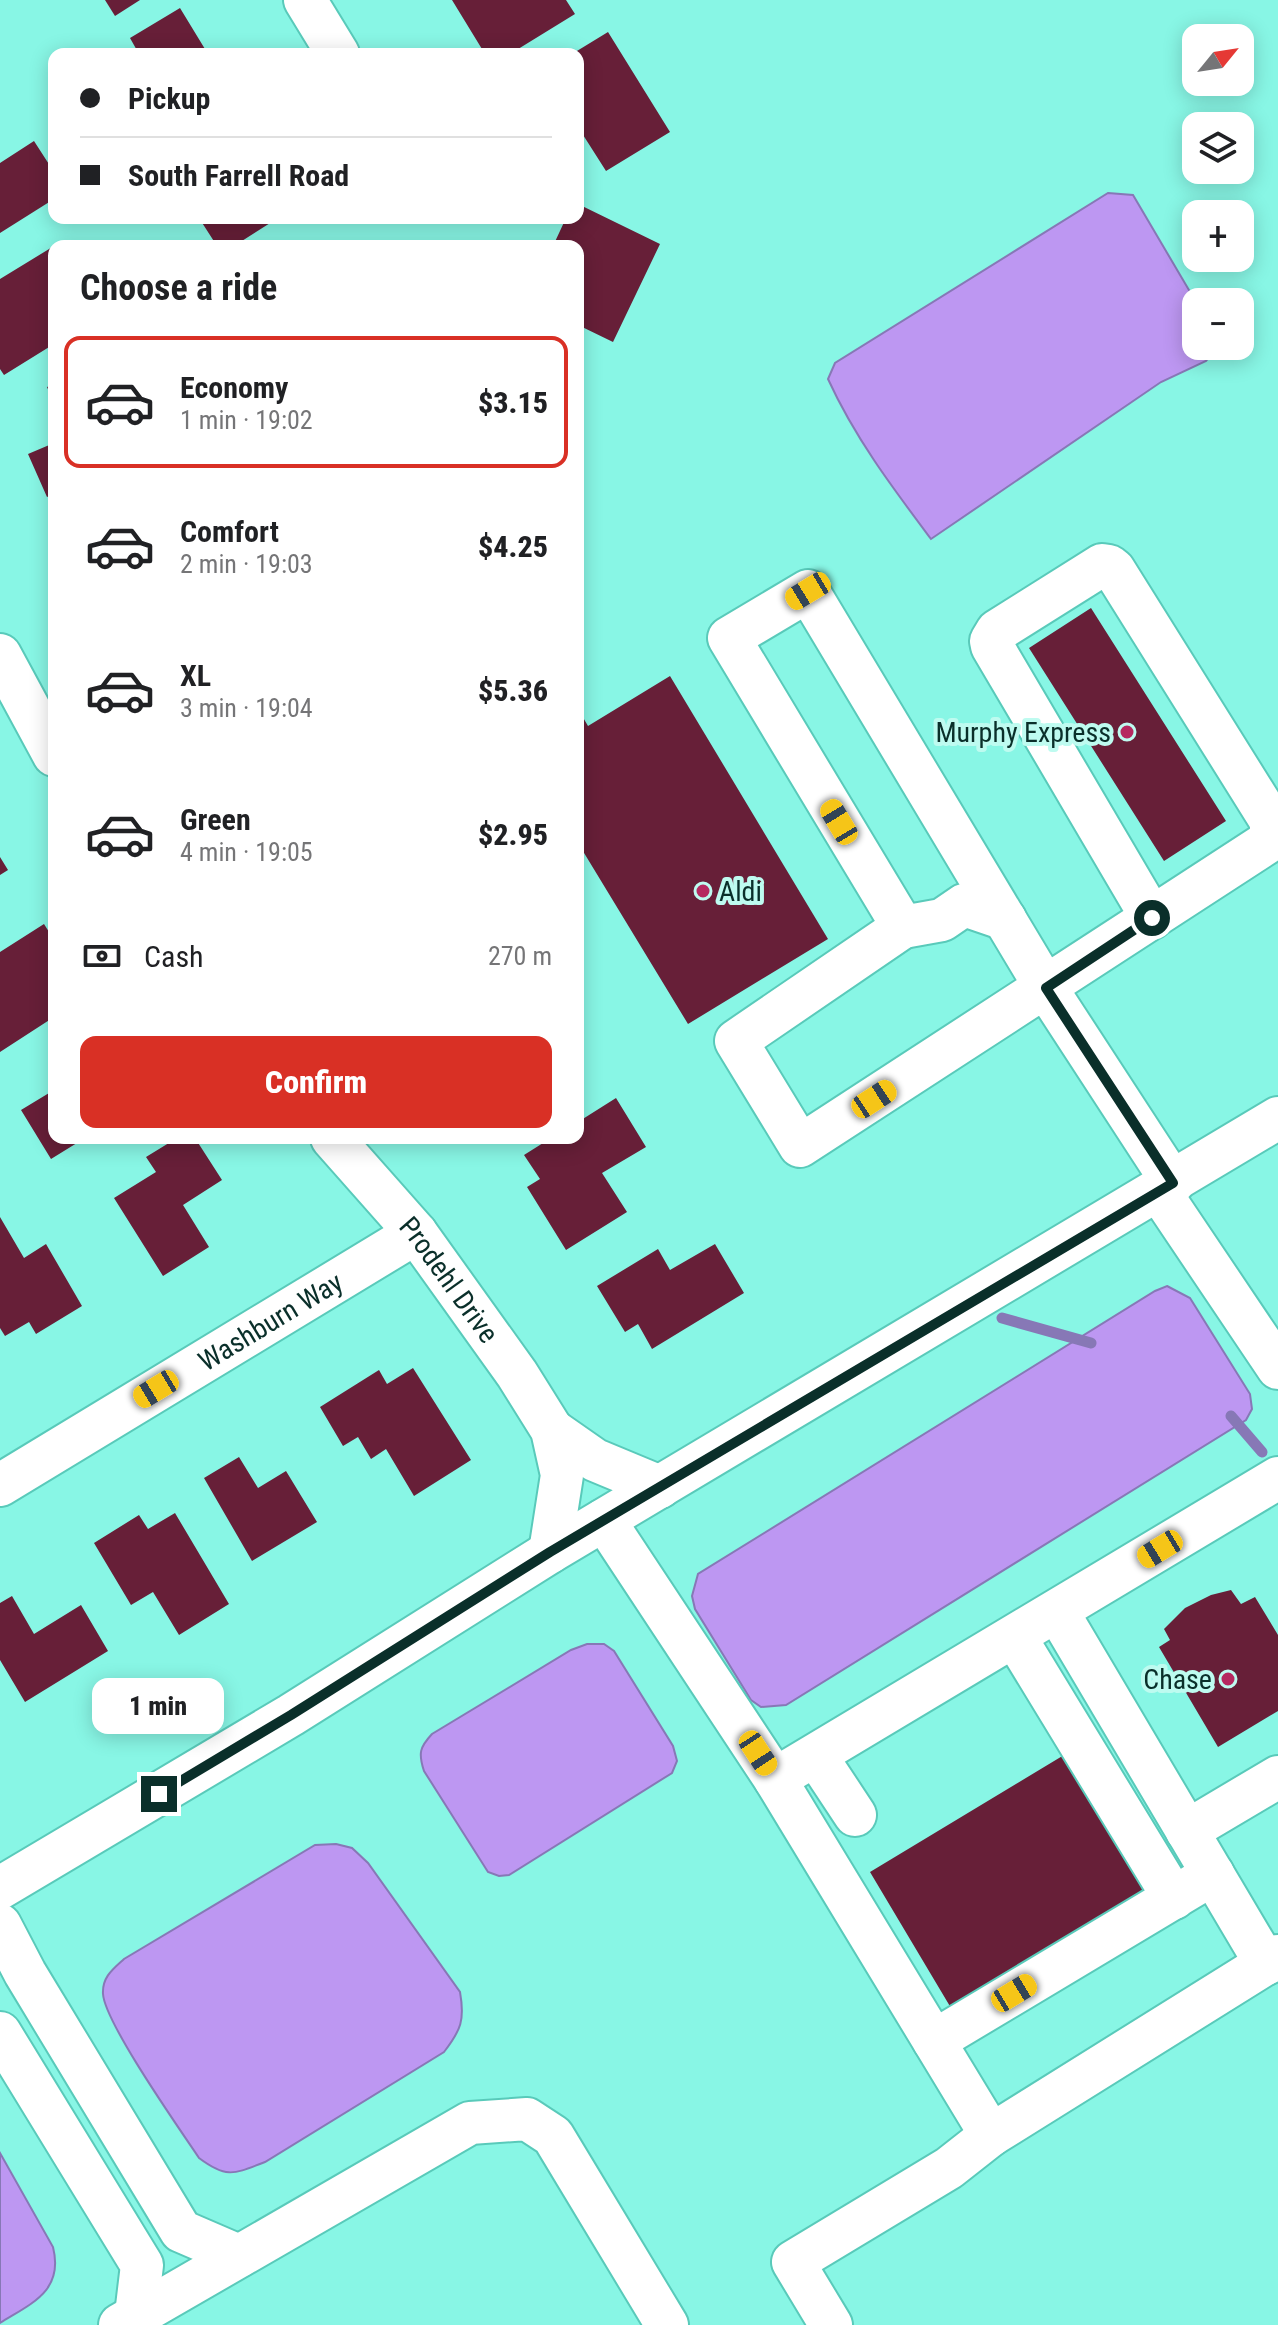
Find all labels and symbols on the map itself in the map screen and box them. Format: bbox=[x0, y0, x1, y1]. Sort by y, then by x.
north arrow bbox=[1182, 24, 1254, 96]
car bbox=[781, 568, 835, 614]
place label: Murphy Express bbox=[935, 716, 1111, 749]
marker: Murphy Express bbox=[1118, 723, 1136, 741]
car bbox=[816, 795, 862, 849]
place label: Aldi bbox=[719, 875, 762, 908]
marker: Aldi bbox=[694, 882, 712, 900]
route start bbox=[1134, 900, 1170, 936]
car bbox=[847, 1076, 901, 1122]
street label: Prodehl Drive bbox=[392, 1210, 505, 1349]
street label: Washburn Way bbox=[193, 1265, 349, 1378]
car bbox=[129, 1366, 183, 1412]
car bbox=[1133, 1526, 1187, 1572]
place label: Chase bbox=[1143, 1663, 1212, 1696]
marker: Chase bbox=[1219, 1670, 1237, 1688]
callout: 1 min bbox=[93, 1678, 225, 1734]
car bbox=[735, 1726, 781, 1780]
route end bbox=[141, 1776, 177, 1812]
car bbox=[987, 1970, 1041, 2016]

